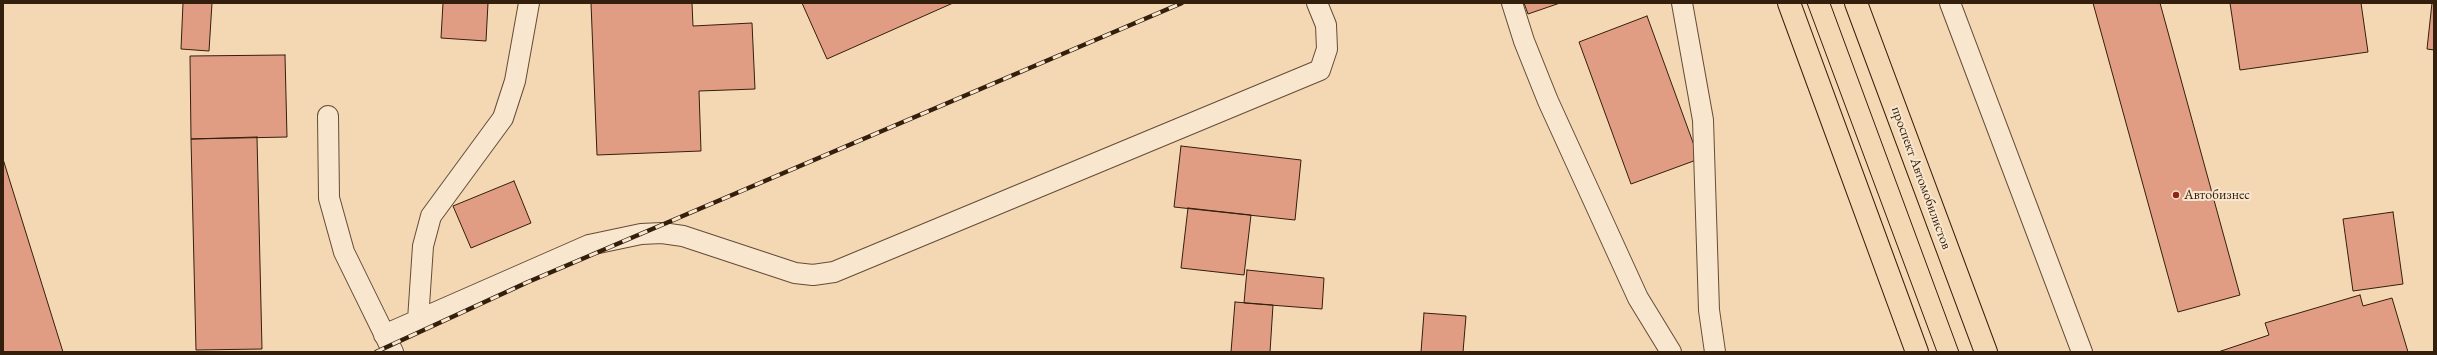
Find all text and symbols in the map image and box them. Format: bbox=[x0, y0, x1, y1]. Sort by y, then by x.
street label: проспект Автомобилистов bbox=[1887, 104, 1955, 252]
place label: Автобизнес bbox=[2184, 187, 2250, 203]
marker: Автобизнес bbox=[2171, 190, 2181, 200]

